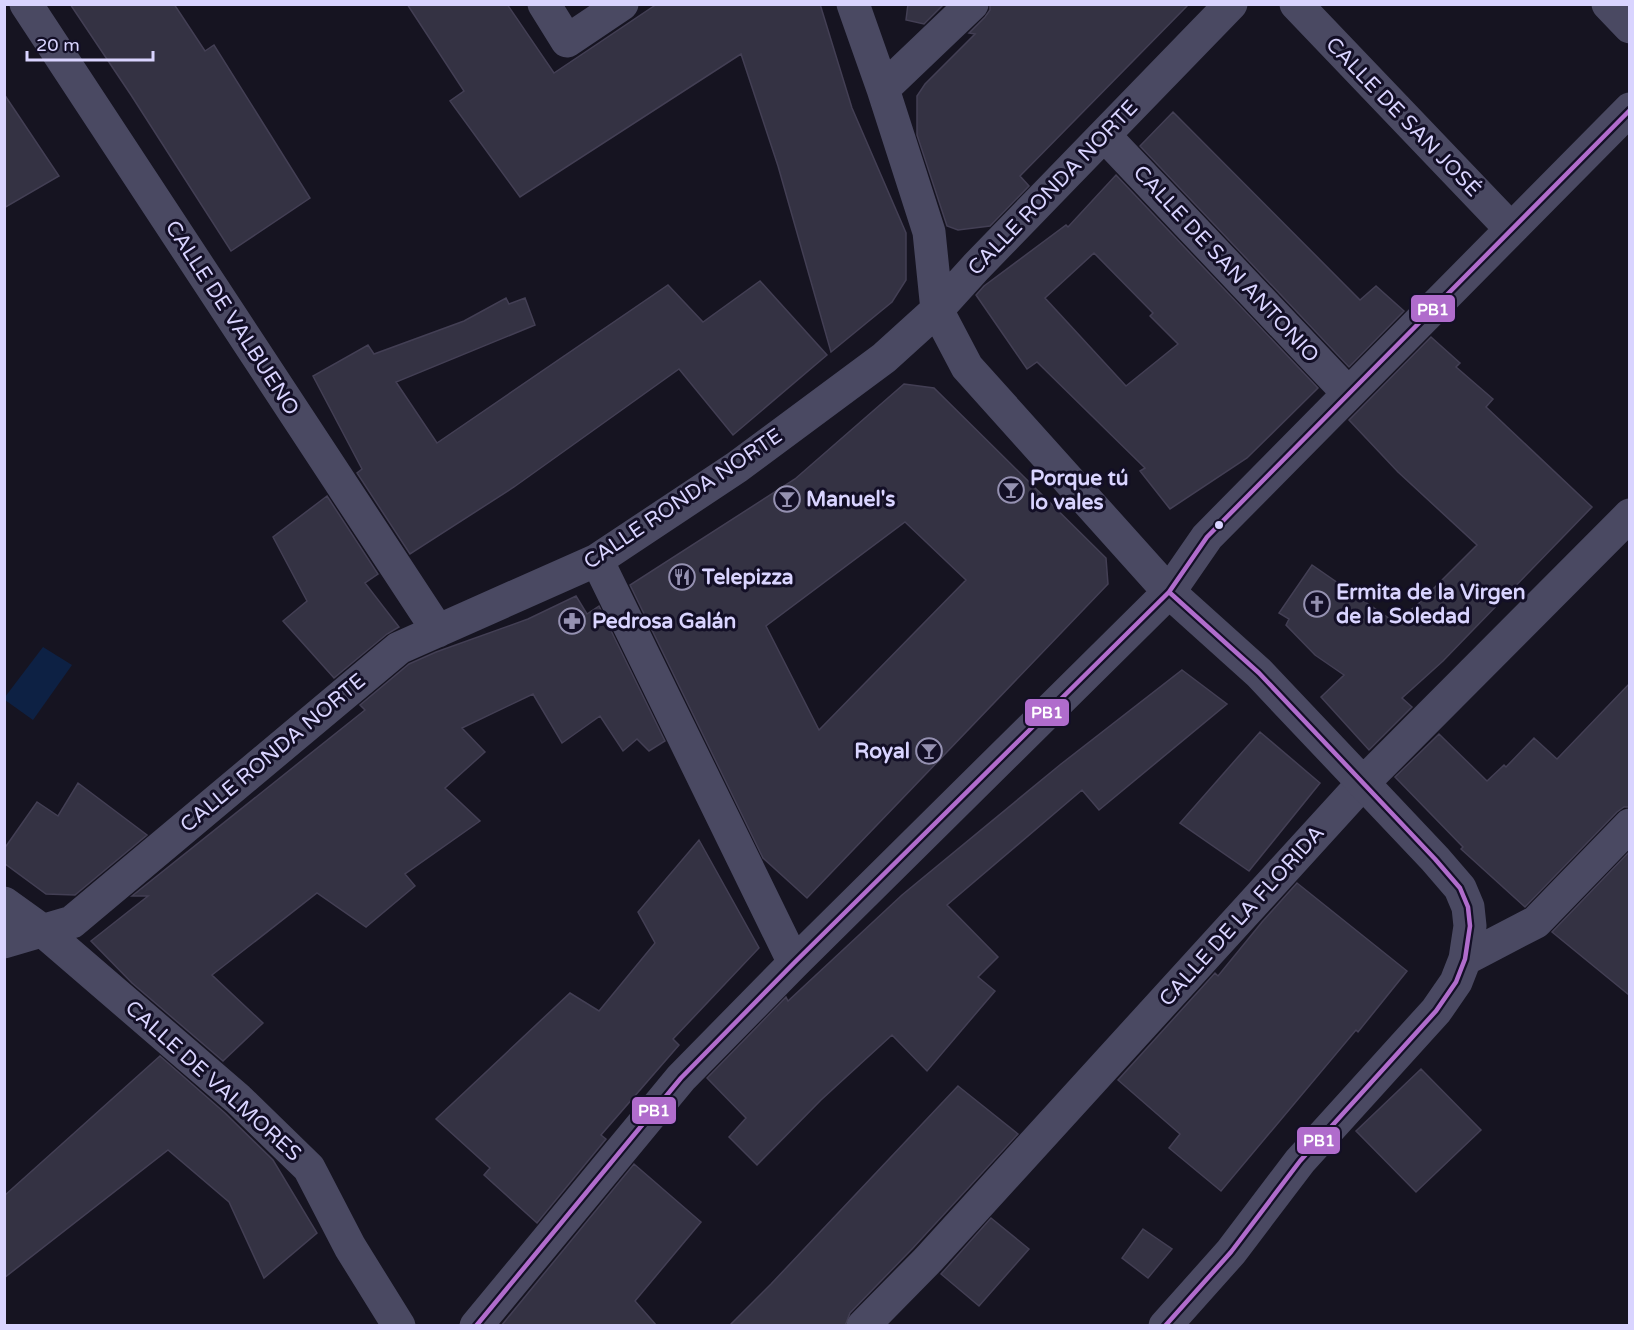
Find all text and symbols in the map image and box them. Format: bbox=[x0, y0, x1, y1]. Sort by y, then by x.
scale bar bbox=[27, 24, 153, 62]
street label: CALLE DE SAN JOSÉ bbox=[1320, 32, 1486, 202]
text: 20 m bbox=[36, 34, 80, 56]
street label: CALLE RONDA NORTE bbox=[963, 95, 1143, 281]
street label: CALLE DE SAN ANTONIO bbox=[1128, 160, 1324, 368]
street label: CALLE DE VALBUENO bbox=[160, 216, 304, 420]
line badge: PB1 bbox=[1410, 294, 1456, 323]
text: PB1 bbox=[1417, 300, 1449, 320]
street label: CALLE RONDA NORTE bbox=[579, 423, 787, 575]
place label: Porque tú lo vales bbox=[1030, 466, 1129, 515]
bar icon: Porque tú lo vales bbox=[996, 475, 1026, 505]
bar icon: Manuel's bbox=[772, 484, 802, 514]
place label: Manuel's bbox=[806, 487, 895, 512]
unlabelled marker bbox=[1213, 519, 1225, 531]
restaurant icon: Telepizza bbox=[667, 562, 697, 592]
place label: Telepizza bbox=[701, 565, 794, 590]
place label: Ermita de la Virgen de la Soledad bbox=[1336, 580, 1525, 629]
church icon: Ermita de la Virgen de la Soledad bbox=[1302, 589, 1332, 619]
pharmacy icon: Pedrosa Galán bbox=[557, 606, 587, 636]
place label: Pedrosa Galán bbox=[592, 609, 736, 634]
street label: CALLE RONDA NORTE bbox=[175, 668, 371, 838]
line badge: PB1 bbox=[1024, 698, 1070, 727]
text: PB1 bbox=[1031, 703, 1063, 723]
bar icon: Royal bbox=[914, 736, 944, 766]
place label: Royal bbox=[854, 739, 910, 764]
street label: CALLE DE LA FLORIDA bbox=[1154, 820, 1330, 1012]
street label: CALLE DE VALMORES bbox=[120, 995, 306, 1167]
line badge: PB1 bbox=[631, 1096, 677, 1125]
text: PB1 bbox=[638, 1101, 670, 1121]
line badge: PB1 bbox=[1296, 1126, 1341, 1155]
text: PB1 bbox=[1303, 1131, 1335, 1151]

